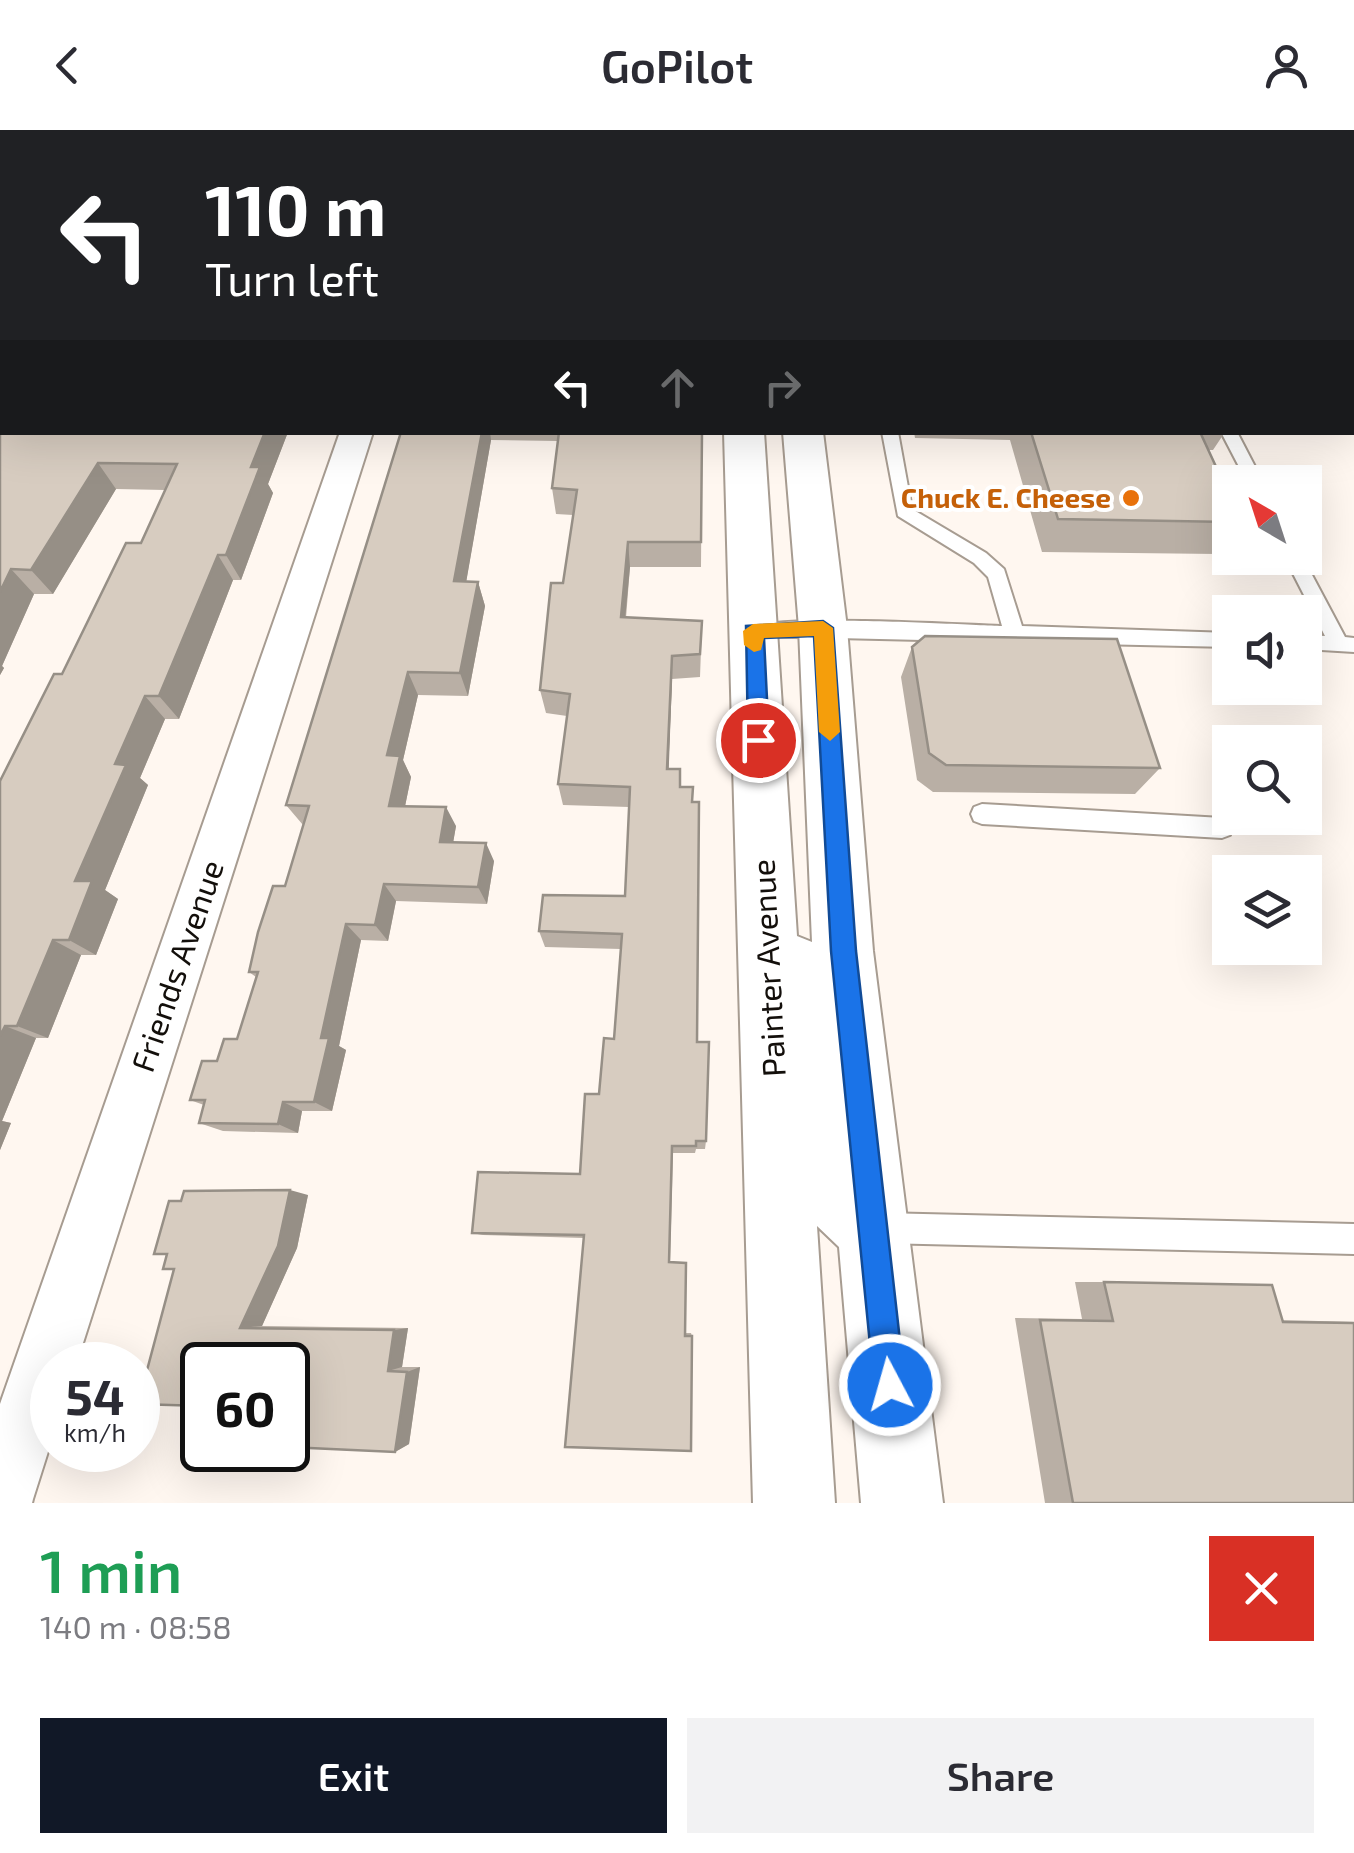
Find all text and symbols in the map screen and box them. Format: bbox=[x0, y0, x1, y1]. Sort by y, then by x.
icon: back bbox=[40, 38, 95, 93]
text: GoPilot bbox=[601, 38, 753, 92]
icon: person bbox=[1259, 38, 1314, 93]
text: 110 m bbox=[205, 166, 386, 250]
icon: left bbox=[40, 170, 170, 300]
text: Turn left bbox=[205, 251, 379, 305]
icon: left bbox=[545, 360, 600, 415]
icon: ahead bbox=[650, 360, 705, 415]
icon: right bbox=[755, 360, 810, 415]
north arrow bbox=[1212, 465, 1322, 575]
map controls bbox=[1212, 465, 1322, 965]
place label: Chuck E. Cheese bbox=[901, 480, 1111, 514]
marker: Chuck E. Cheese bbox=[1120, 487, 1142, 509]
button: sound bbox=[1212, 595, 1322, 705]
pin bbox=[716, 698, 801, 783]
icon: arrive bbox=[731, 713, 786, 768]
button: search bbox=[1212, 725, 1322, 835]
street label: Friends Avenue bbox=[122, 854, 230, 1076]
button: layers bbox=[1212, 855, 1322, 965]
street label: Painter Avenue bbox=[742, 858, 792, 1078]
position arrow bbox=[838, 1333, 942, 1437]
speed limit sign: 60 bbox=[180, 1342, 310, 1472]
text: 54 bbox=[65, 1365, 125, 1425]
text: km/h bbox=[64, 1417, 126, 1447]
text: 1 min bbox=[40, 1533, 182, 1605]
button: close bbox=[1209, 1536, 1314, 1641]
text: 140 m · 08:58 bbox=[40, 1607, 232, 1645]
button: Exit bbox=[40, 1718, 667, 1833]
button: Share bbox=[687, 1718, 1314, 1833]

